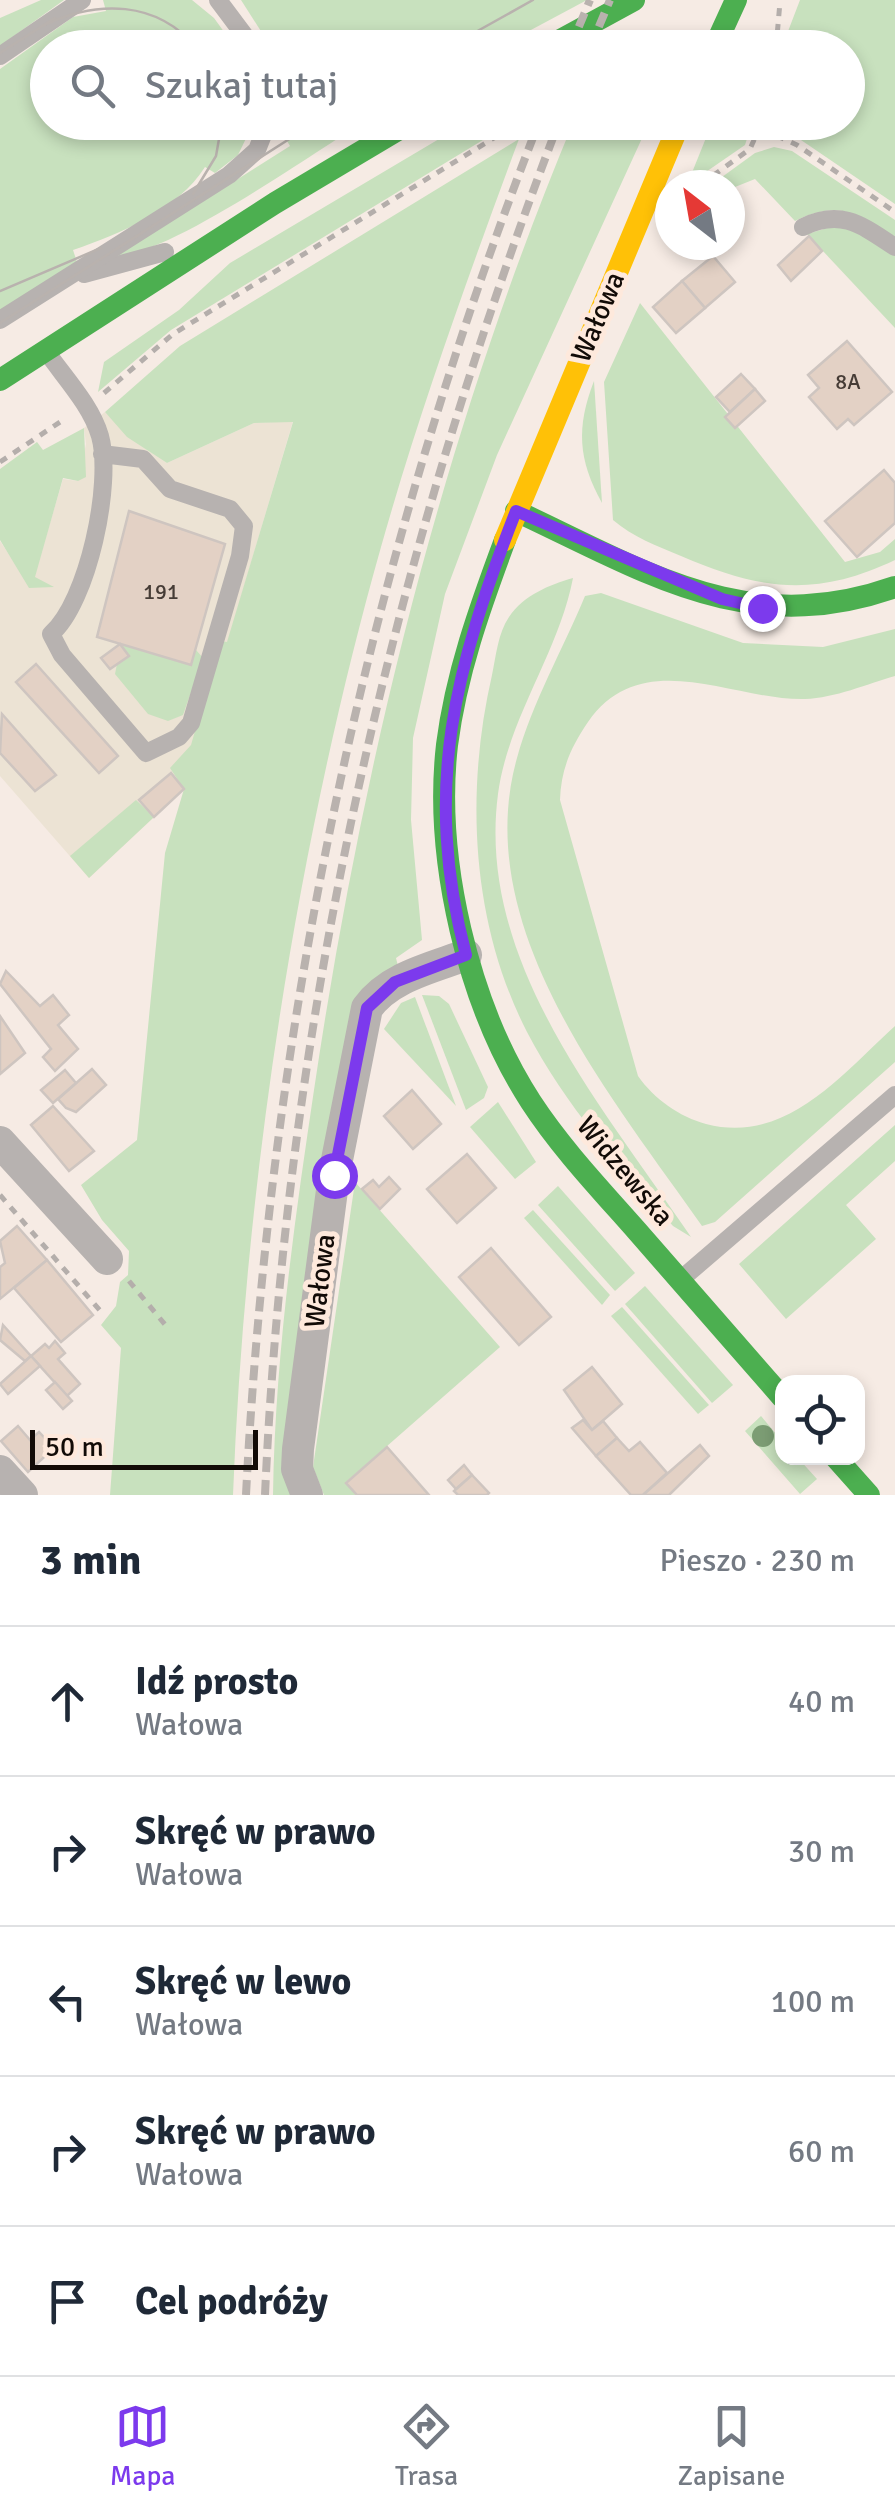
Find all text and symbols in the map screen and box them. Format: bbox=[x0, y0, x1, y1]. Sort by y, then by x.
search box bbox=[30, 30, 865, 140]
icon: search bbox=[65, 58, 120, 113]
text: Szukaj tutaj bbox=[145, 62, 338, 109]
north arrow bbox=[655, 170, 745, 260]
street label: Wałowa bbox=[564, 267, 632, 367]
house number: 8A bbox=[835, 368, 861, 395]
house number: 191 bbox=[143, 578, 179, 605]
route end bbox=[740, 586, 786, 632]
street label: Widzewska bbox=[569, 1109, 681, 1233]
route start bbox=[312, 1153, 358, 1199]
street label: Wałowa bbox=[297, 1232, 343, 1330]
map controls bbox=[775, 1375, 865, 1465]
button: locate bbox=[775, 1375, 865, 1465]
scale bar bbox=[30, 1425, 258, 1470]
text: 50 m bbox=[45, 1430, 104, 1464]
text: 3 min bbox=[40, 1535, 141, 1586]
text: Pieszo · 230 m bbox=[659, 1541, 855, 1580]
text: Idź prosto bbox=[135, 1658, 298, 1705]
icon: ahead bbox=[40, 1674, 95, 1729]
text: 40 m bbox=[788, 1682, 855, 1721]
text: Wałowa bbox=[135, 1705, 243, 1744]
text: Skręć w prawo bbox=[135, 1808, 376, 1855]
icon: right bbox=[40, 1824, 95, 1879]
text: 30 m bbox=[788, 1832, 855, 1871]
text: Wałowa bbox=[135, 1855, 243, 1894]
text: Skręć w lewo bbox=[135, 1958, 351, 2005]
icon: left bbox=[40, 1974, 95, 2029]
text: 100 m bbox=[771, 1982, 855, 2021]
text: Wałowa bbox=[135, 2005, 243, 2044]
text: Skręć w prawo bbox=[135, 2108, 376, 2155]
icon: right bbox=[40, 2124, 95, 2179]
text: 60 m bbox=[788, 2132, 855, 2171]
text: Wałowa bbox=[135, 2155, 243, 2194]
icon: arrive bbox=[40, 2274, 95, 2329]
text: Cel podróży bbox=[135, 2278, 328, 2325]
tab: Mapa bbox=[110, 2399, 176, 2493]
tab: Trasa bbox=[395, 2399, 458, 2493]
tab: Zapisane bbox=[678, 2399, 785, 2493]

